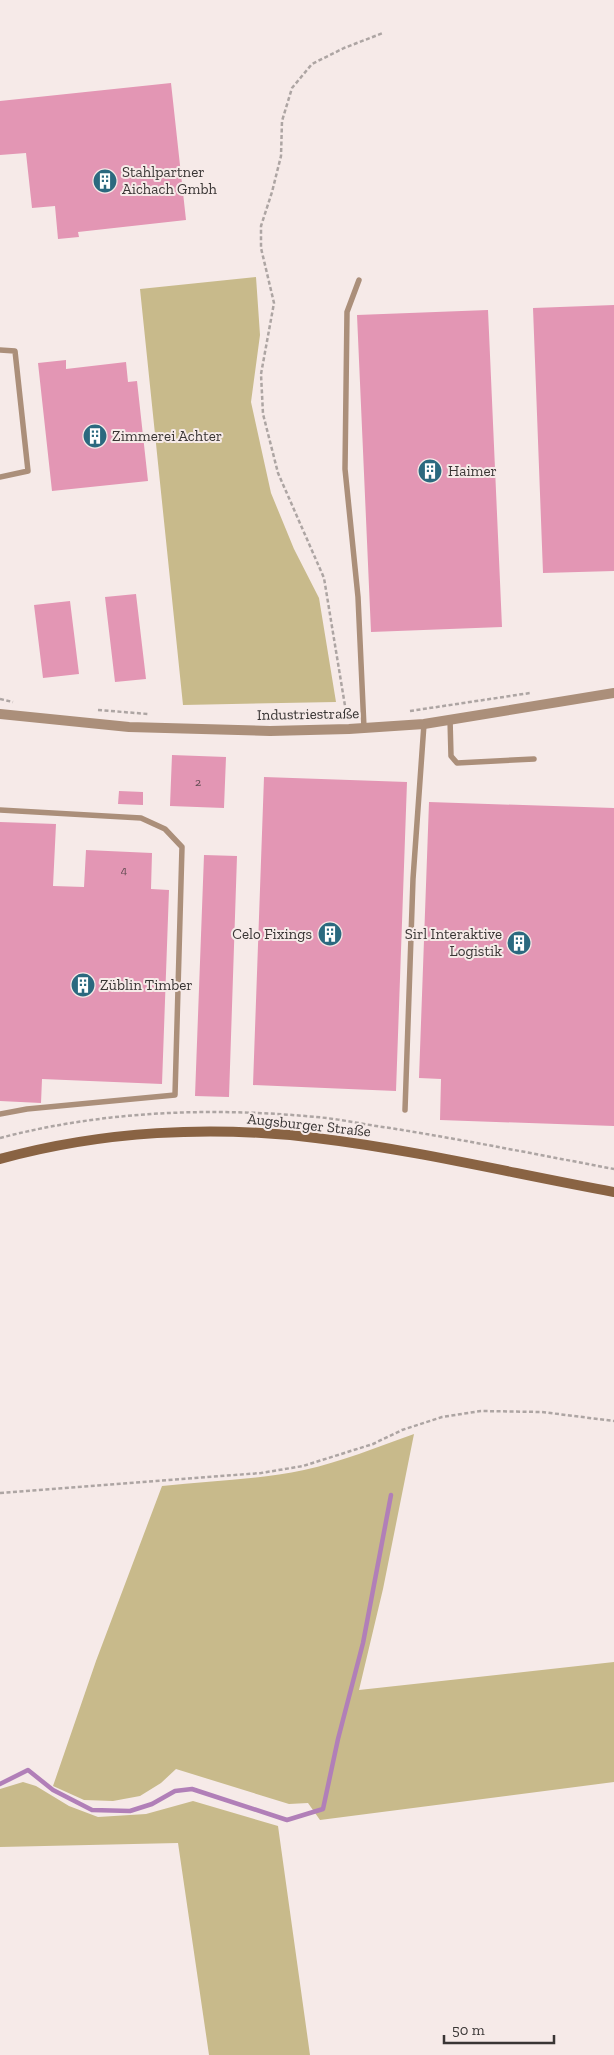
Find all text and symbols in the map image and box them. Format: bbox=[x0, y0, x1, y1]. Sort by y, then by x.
place label: Stahlpartner Aichach Gmbh bbox=[122, 163, 217, 198]
building icon: Stahlpartner Aichach Gmbh bbox=[92, 168, 118, 194]
building icon: Zimmerei Achter bbox=[82, 423, 108, 449]
place label: Zimmerei Achter bbox=[112, 427, 222, 445]
building icon: Haimer bbox=[417, 458, 443, 484]
place label: Haimer bbox=[448, 462, 497, 480]
street label: Industriestraße bbox=[257, 704, 359, 724]
house number: 2 bbox=[195, 775, 201, 789]
house number: 4 bbox=[121, 863, 128, 877]
building icon: Celo Fixings bbox=[317, 921, 343, 947]
place label: Celo Fixings bbox=[232, 925, 312, 943]
place label: Sirl Interaktive Logistik bbox=[405, 925, 502, 960]
building icon: Sirl Interaktive Logistik bbox=[506, 930, 532, 956]
building icon: Züblin Timber bbox=[70, 972, 96, 998]
place label: Züblin Timber bbox=[100, 976, 193, 994]
street label: Augsburger Straße bbox=[246, 1110, 372, 1140]
scale bar bbox=[444, 2012, 554, 2044]
text: 50 m bbox=[452, 2021, 485, 2039]

